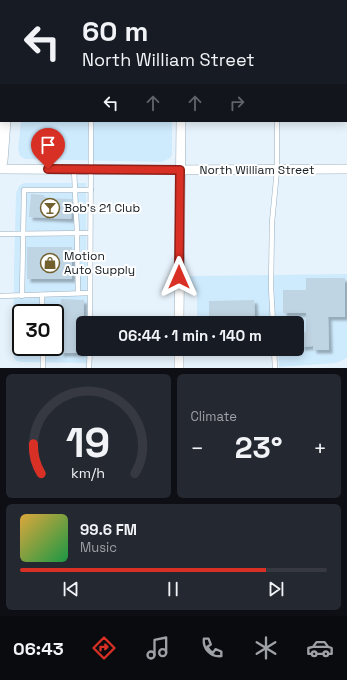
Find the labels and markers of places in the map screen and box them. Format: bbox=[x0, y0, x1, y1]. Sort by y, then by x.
pin bbox=[31, 128, 65, 169]
bar icon: Bob's 21 Club bbox=[39, 197, 61, 219]
place label: Bob's 21 Club bbox=[64, 200, 140, 216]
place label: Motion Auto Supply bbox=[64, 248, 135, 278]
shop icon: Motion Auto Supply bbox=[39, 252, 61, 274]

